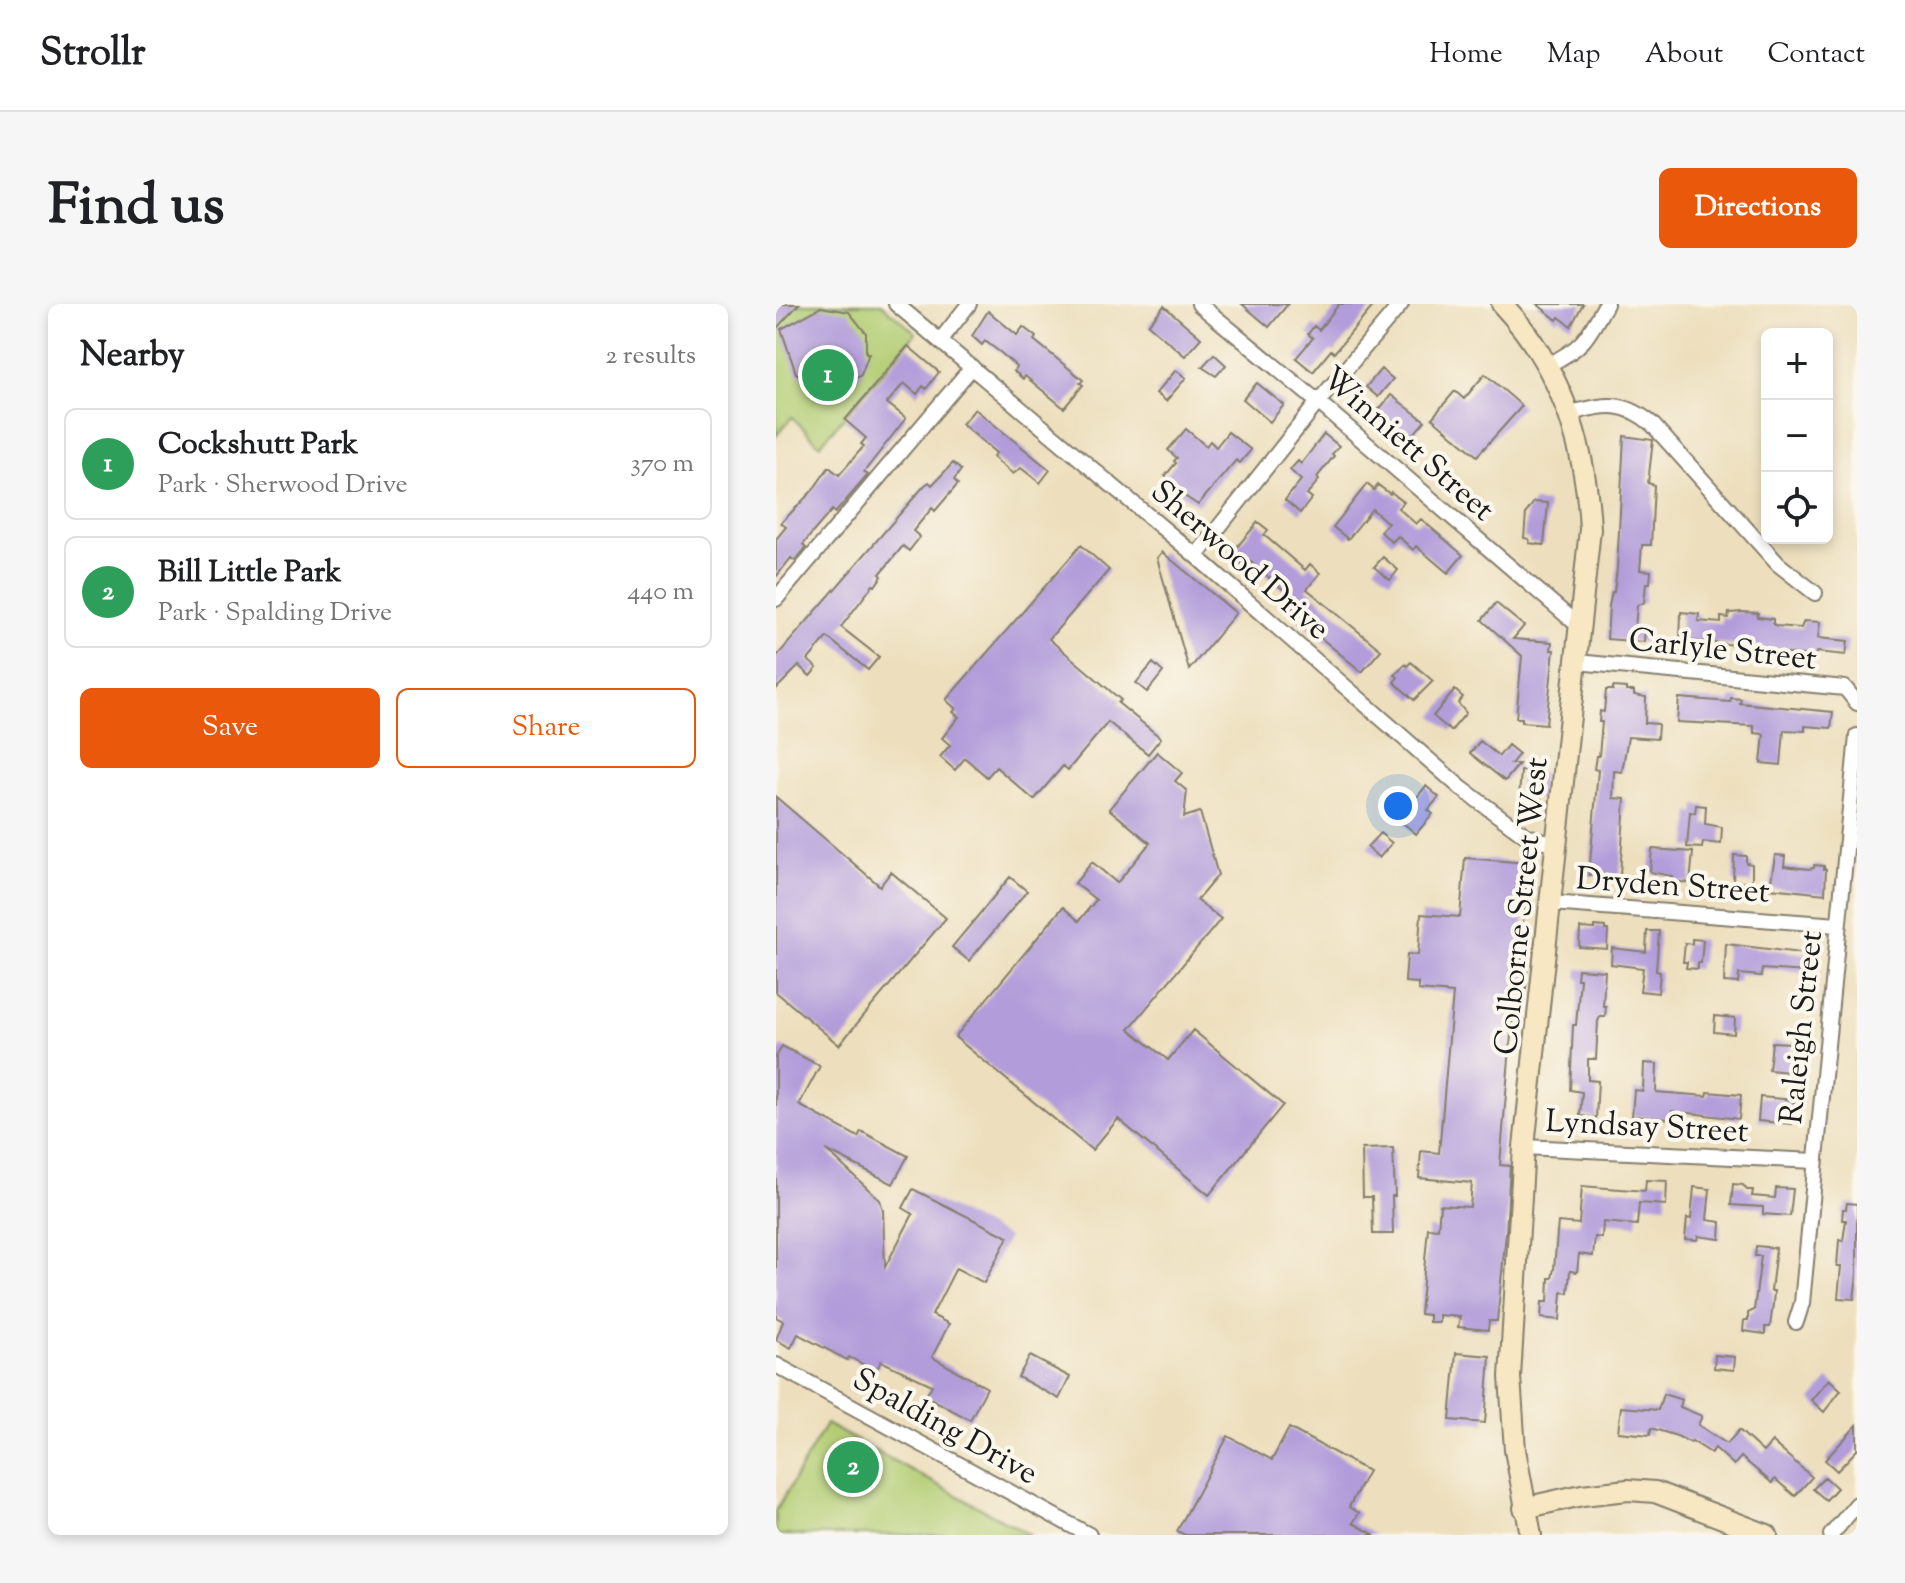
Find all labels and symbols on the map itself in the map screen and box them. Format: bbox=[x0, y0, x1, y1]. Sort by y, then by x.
pin: 1 bbox=[802, 345, 854, 405]
street label: Winniett Street bbox=[1311, 357, 1504, 533]
street label: Sherwood Drive bbox=[1139, 470, 1339, 652]
street label: Carlyle Street bbox=[1626, 618, 1819, 684]
street label: Colborne Street West bbox=[1484, 755, 1561, 1057]
your location bbox=[1378, 786, 1418, 826]
street label: Dryden Street bbox=[1575, 857, 1771, 917]
street label: Raleigh Street bbox=[1770, 928, 1836, 1126]
street label: Lyndsay Street bbox=[1544, 1100, 1750, 1156]
street label: Spalding Drive bbox=[844, 1358, 1046, 1498]
pin: 2 bbox=[827, 1437, 879, 1497]

